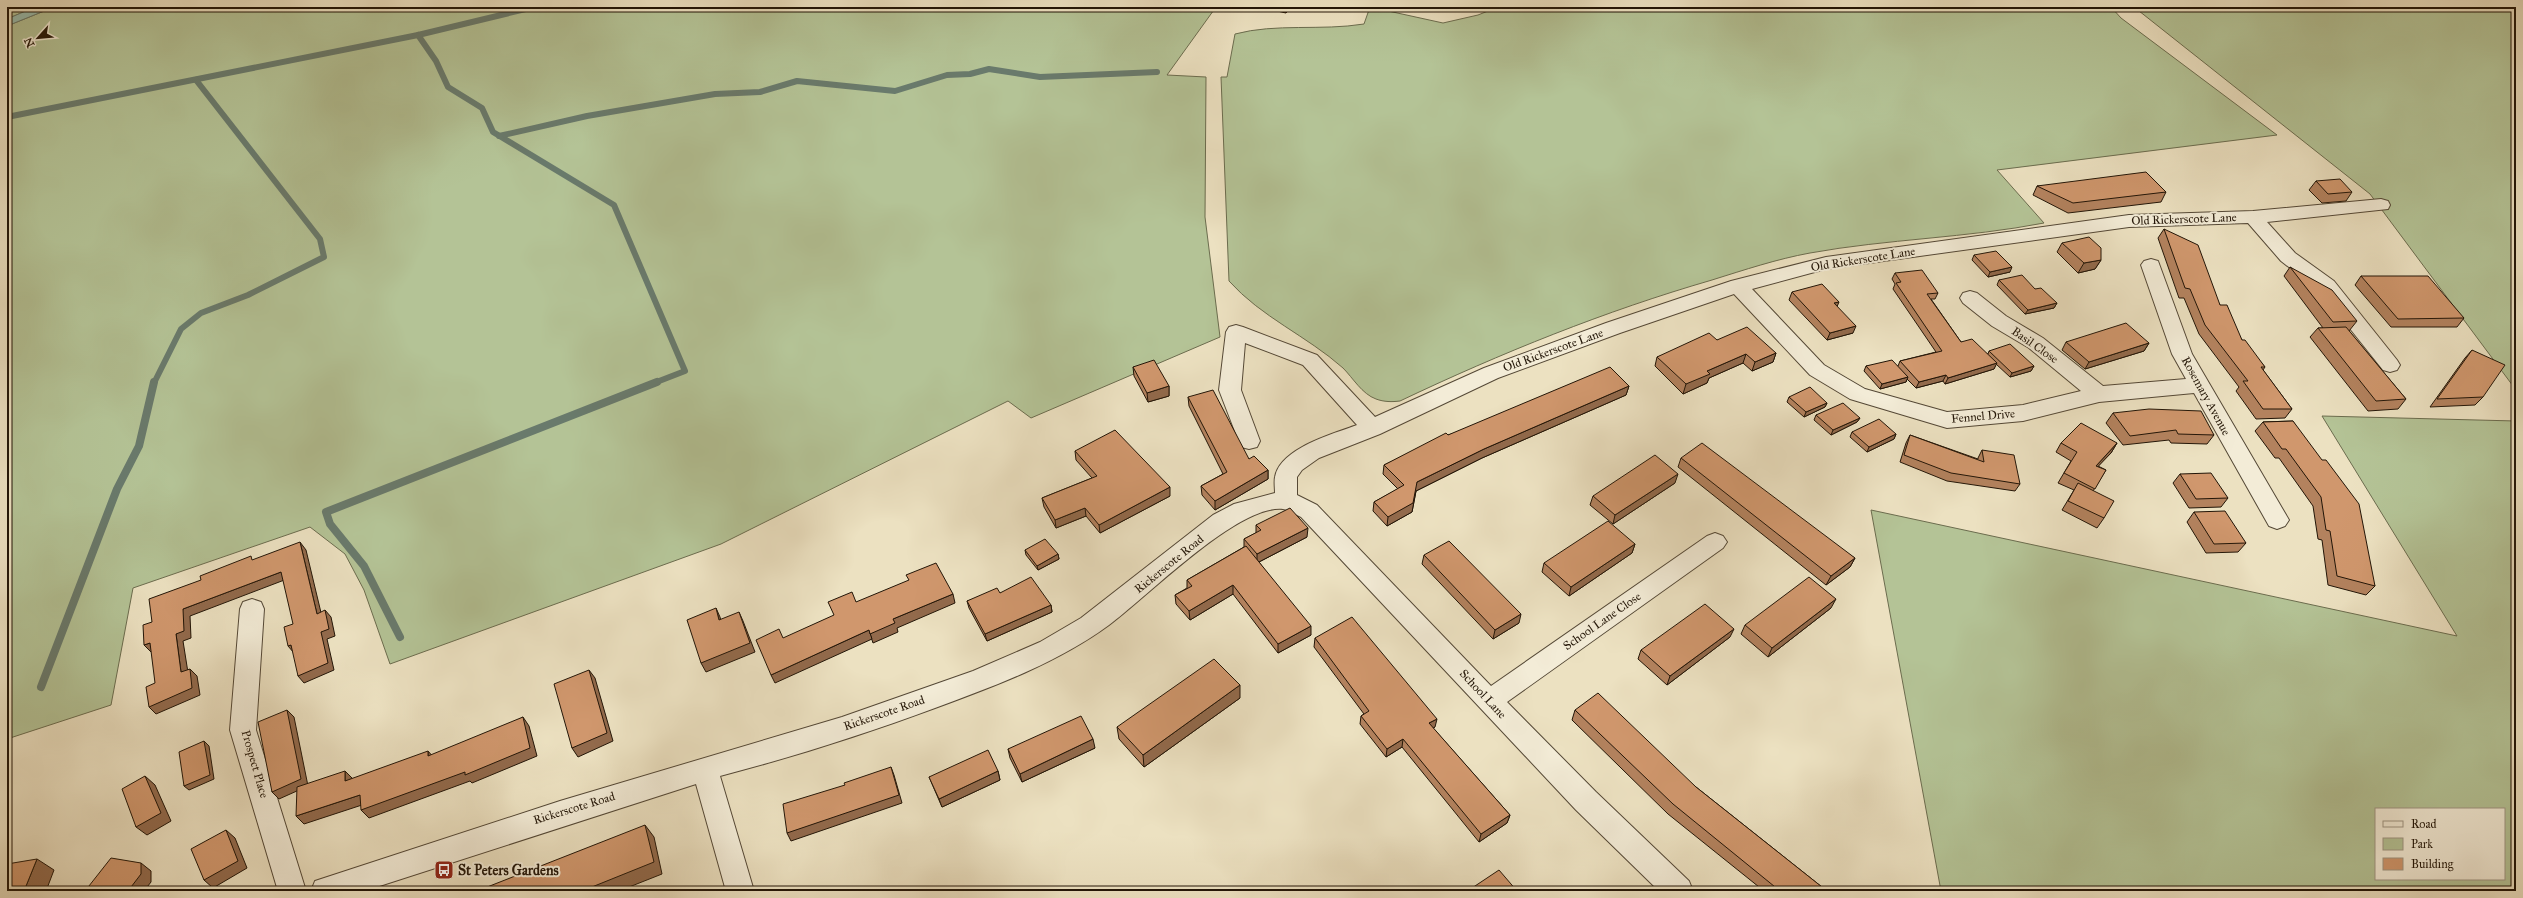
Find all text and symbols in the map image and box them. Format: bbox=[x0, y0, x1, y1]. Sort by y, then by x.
north arrow bbox=[18, 18, 58, 58]
text: N bbox=[21, 35, 37, 49]
street label: Old Rickerscote Lane bbox=[2131, 210, 2237, 228]
street label: Old Rickerscote Lane bbox=[1810, 244, 1916, 274]
street label: Basil Close bbox=[2009, 324, 2061, 366]
street label: Old Rickerscote Lane bbox=[1501, 325, 1605, 375]
street label: Rosemary Avenue bbox=[2179, 354, 2233, 438]
street label: Fennel Drive bbox=[1950, 406, 2016, 426]
street label: Rickerscote Road bbox=[1132, 532, 1206, 596]
street label: School Lane Close bbox=[1560, 589, 1644, 653]
street label: School Lane bbox=[1457, 667, 1509, 721]
street label: Rickerscote Road bbox=[842, 693, 926, 733]
street label: Prospect Place bbox=[239, 728, 271, 800]
street label: Rickerscote Road bbox=[531, 789, 617, 827]
legend bbox=[2375, 808, 2505, 880]
text: Road bbox=[2411, 817, 2437, 831]
text: Park bbox=[2411, 837, 2433, 851]
text: Building bbox=[2411, 857, 2454, 872]
bus stop icon: St Peters Gardens bbox=[433, 859, 455, 881]
place label: St Peters Gardens bbox=[458, 862, 559, 879]

